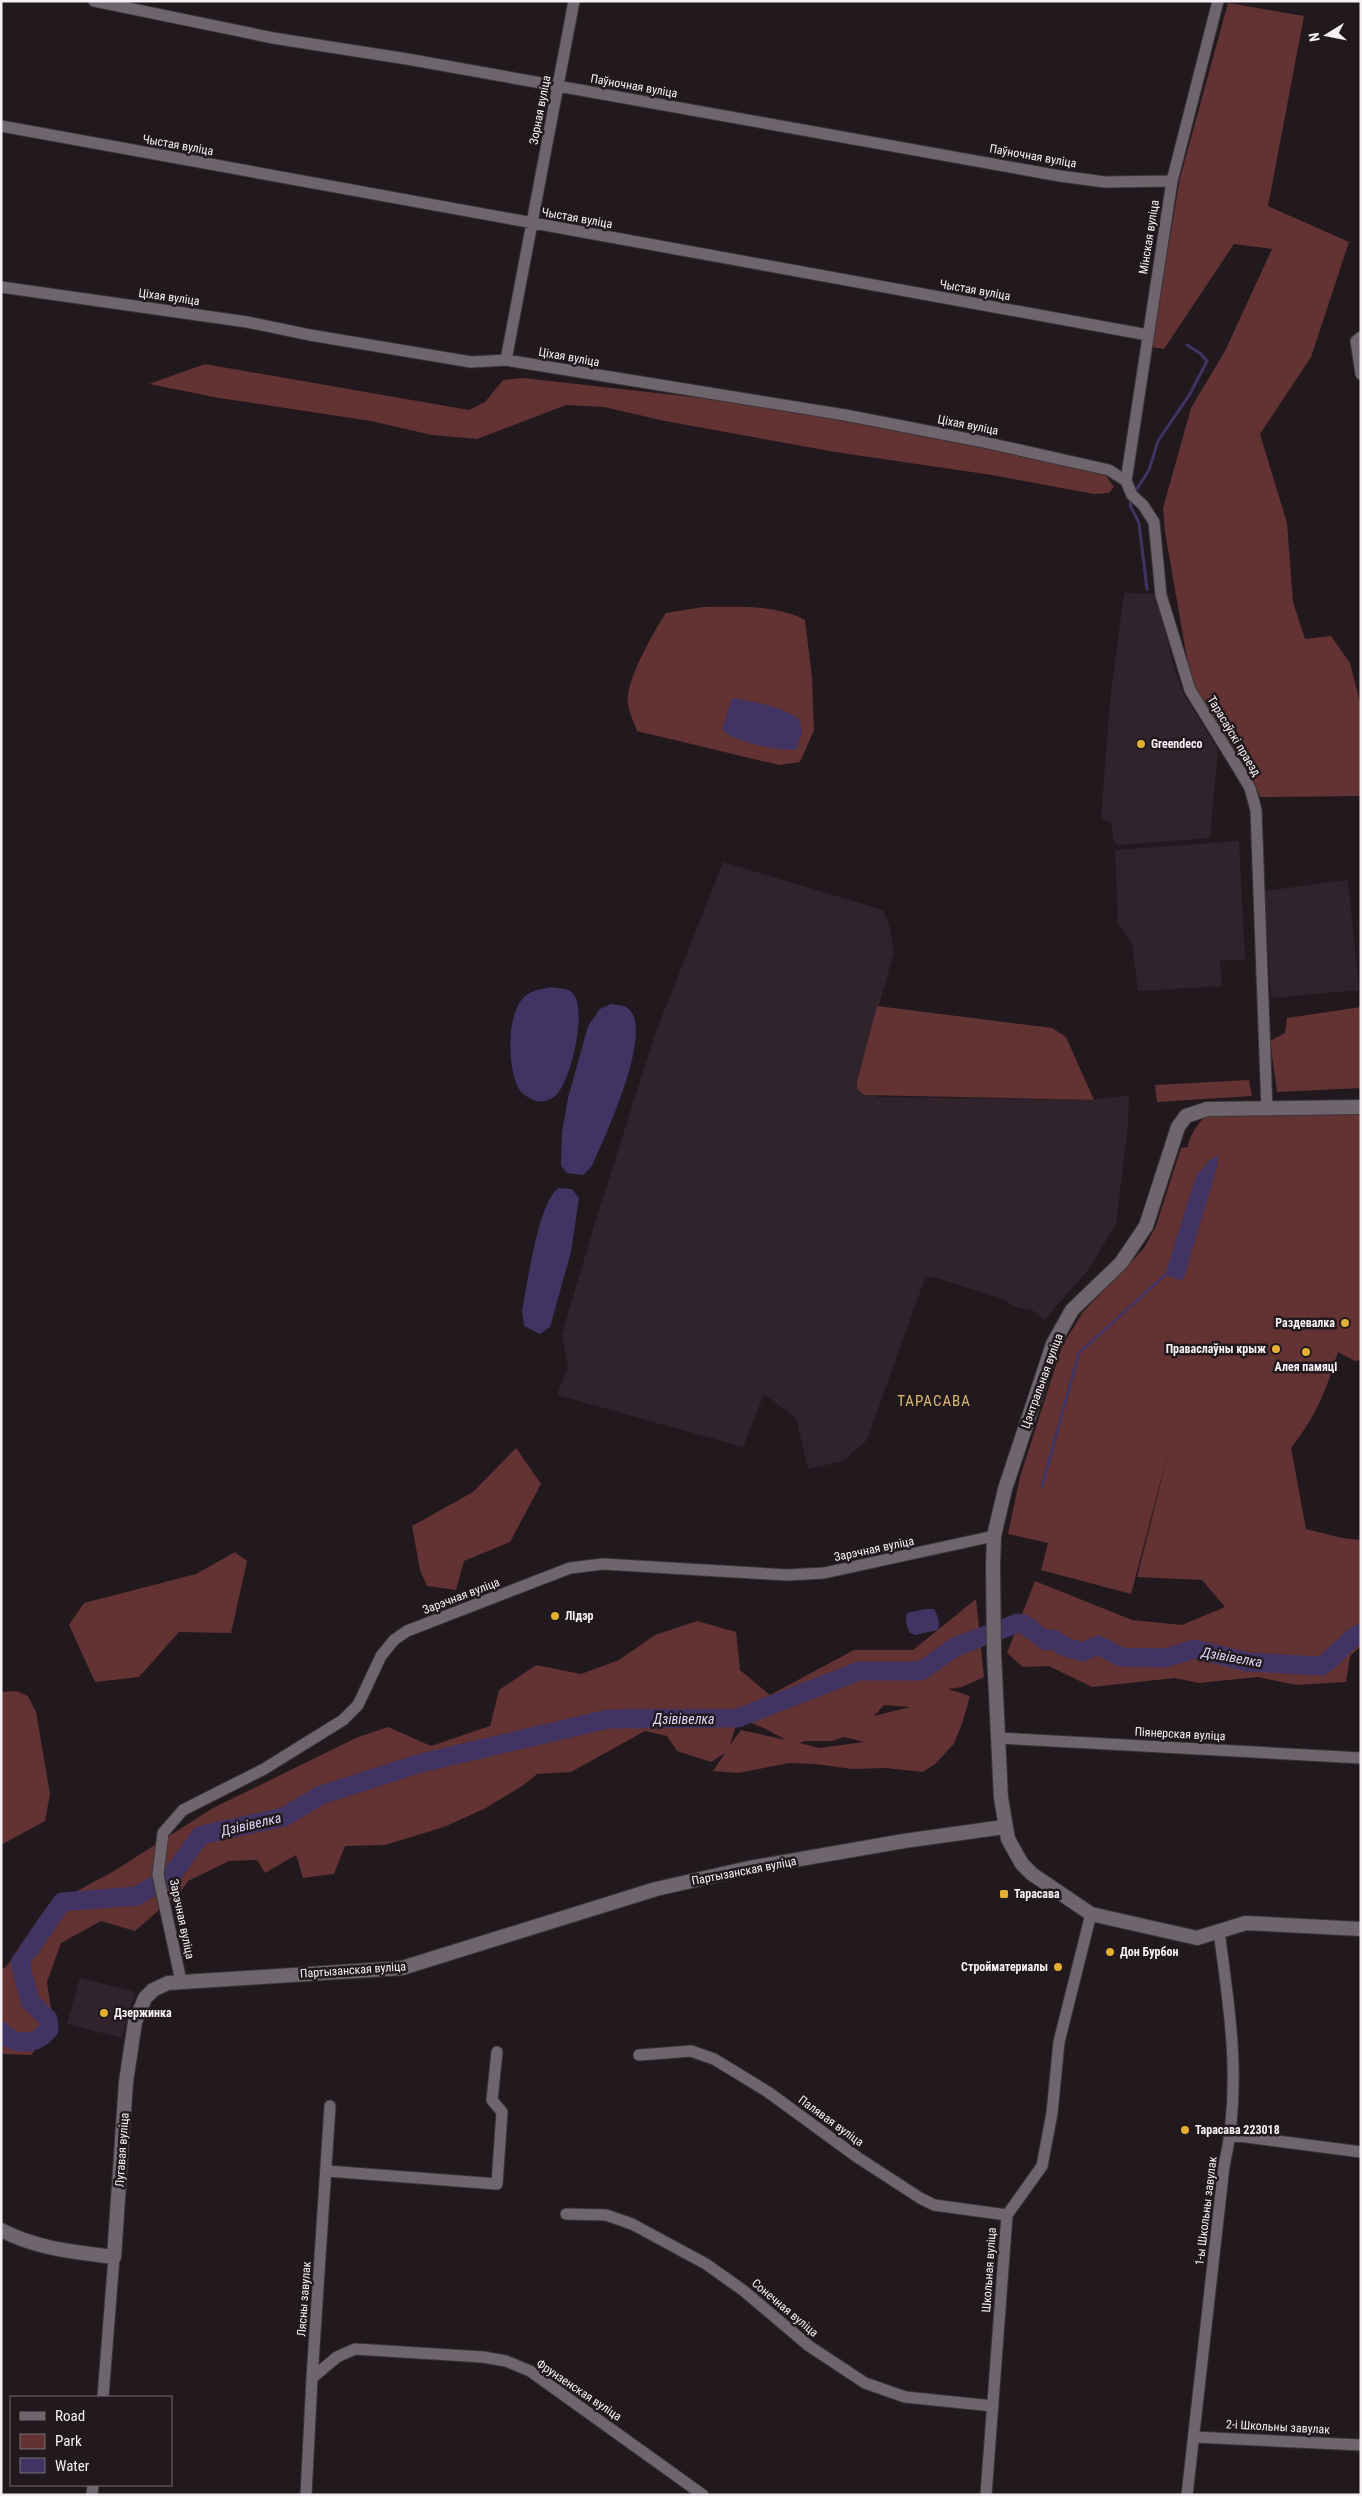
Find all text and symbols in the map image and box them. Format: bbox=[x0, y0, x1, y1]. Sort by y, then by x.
north arrow bbox=[1302, 10, 1352, 60]
text: N bbox=[1306, 32, 1323, 43]
street label: Паўночная вуліца bbox=[589, 71, 679, 101]
street label: Зорная вуліца bbox=[526, 74, 554, 146]
street label: Чыстая вуліца bbox=[141, 132, 215, 158]
street label: Паўночная вуліца bbox=[988, 141, 1078, 171]
street label: Мінская вуліца bbox=[1136, 199, 1162, 275]
street label: Чыстая вуліца bbox=[540, 205, 614, 231]
street label: Чыстая вуліца bbox=[938, 277, 1012, 303]
street label: Ціхая вуліца bbox=[138, 286, 201, 308]
street label: Ціхая вуліца bbox=[537, 345, 601, 369]
street label: Ціхая вуліца bbox=[936, 412, 1000, 438]
street label: Тарасаўскі праезд bbox=[1205, 693, 1264, 779]
place label: Greendeco bbox=[1151, 737, 1202, 751]
marker: Greendeco bbox=[1135, 738, 1147, 750]
place label: Раздевалка bbox=[1275, 1316, 1335, 1330]
marker: Раздевалка bbox=[1339, 1317, 1351, 1329]
street label: Цэнтральная вуліца bbox=[1018, 1331, 1066, 1430]
place label: Праваслаўны крыж bbox=[1166, 1342, 1266, 1356]
marker: Праваслаўны крыж bbox=[1270, 1343, 1282, 1355]
marker: Алея памяці bbox=[1300, 1346, 1312, 1358]
place label: Алея памяці bbox=[1275, 1360, 1337, 1374]
district label: ТАРАСАВА bbox=[897, 1392, 971, 1410]
street label: Зарэчная вуліца bbox=[833, 1534, 915, 1564]
street label: Зарэчная вуліца bbox=[421, 1575, 502, 1617]
place label: Лідэр bbox=[565, 1609, 594, 1623]
marker: Лідэр bbox=[549, 1610, 561, 1622]
water label: Дзівівелка bbox=[1199, 1644, 1264, 1670]
water label: Дзівівелка bbox=[652, 1711, 715, 1727]
street label: Піянерская вуліца bbox=[1134, 1725, 1226, 1743]
water label: Дзівівелка bbox=[218, 1809, 283, 1839]
street label: Партызанская вуліца bbox=[690, 1854, 798, 1888]
street label: Зарэчная вуліца bbox=[167, 1878, 197, 1960]
place label: Тарасава bbox=[1014, 1887, 1060, 1901]
marker: Тарасава bbox=[998, 1888, 1010, 1900]
place label: Дон Бурбон bbox=[1120, 1945, 1178, 1959]
marker: Дон Бурбон bbox=[1104, 1946, 1116, 1958]
street label: Партызанская вуліца bbox=[299, 1959, 407, 1981]
place label: Стройматериалы bbox=[961, 1960, 1048, 1974]
marker: Стройматериалы bbox=[1052, 1961, 1064, 1973]
place label: Дзержинка bbox=[114, 2006, 172, 2020]
marker: Дзержинка bbox=[98, 2007, 110, 2019]
street label: Палявая вуліца bbox=[796, 2093, 867, 2149]
street label: Лугавая вуліца bbox=[112, 2112, 132, 2188]
place label: Тарасава 223018 bbox=[1195, 2123, 1280, 2137]
marker: Тарасава 223018 bbox=[1179, 2124, 1191, 2136]
street label: 1-ы Школьны завулак bbox=[1192, 2156, 1220, 2266]
street label: Школьная вуліца bbox=[979, 2227, 999, 2313]
street label: Лясны завулак bbox=[294, 2261, 314, 2337]
street label: Сонечная вуліца bbox=[749, 2276, 821, 2340]
street label: Фрунзенская вуліца bbox=[534, 2356, 624, 2424]
legend bbox=[10, 2396, 172, 2486]
text: Road bbox=[55, 2407, 85, 2425]
street label: 2-і Школьны завулак bbox=[1226, 2417, 1331, 2437]
text: Park bbox=[55, 2432, 82, 2450]
text: Water bbox=[55, 2457, 90, 2475]

